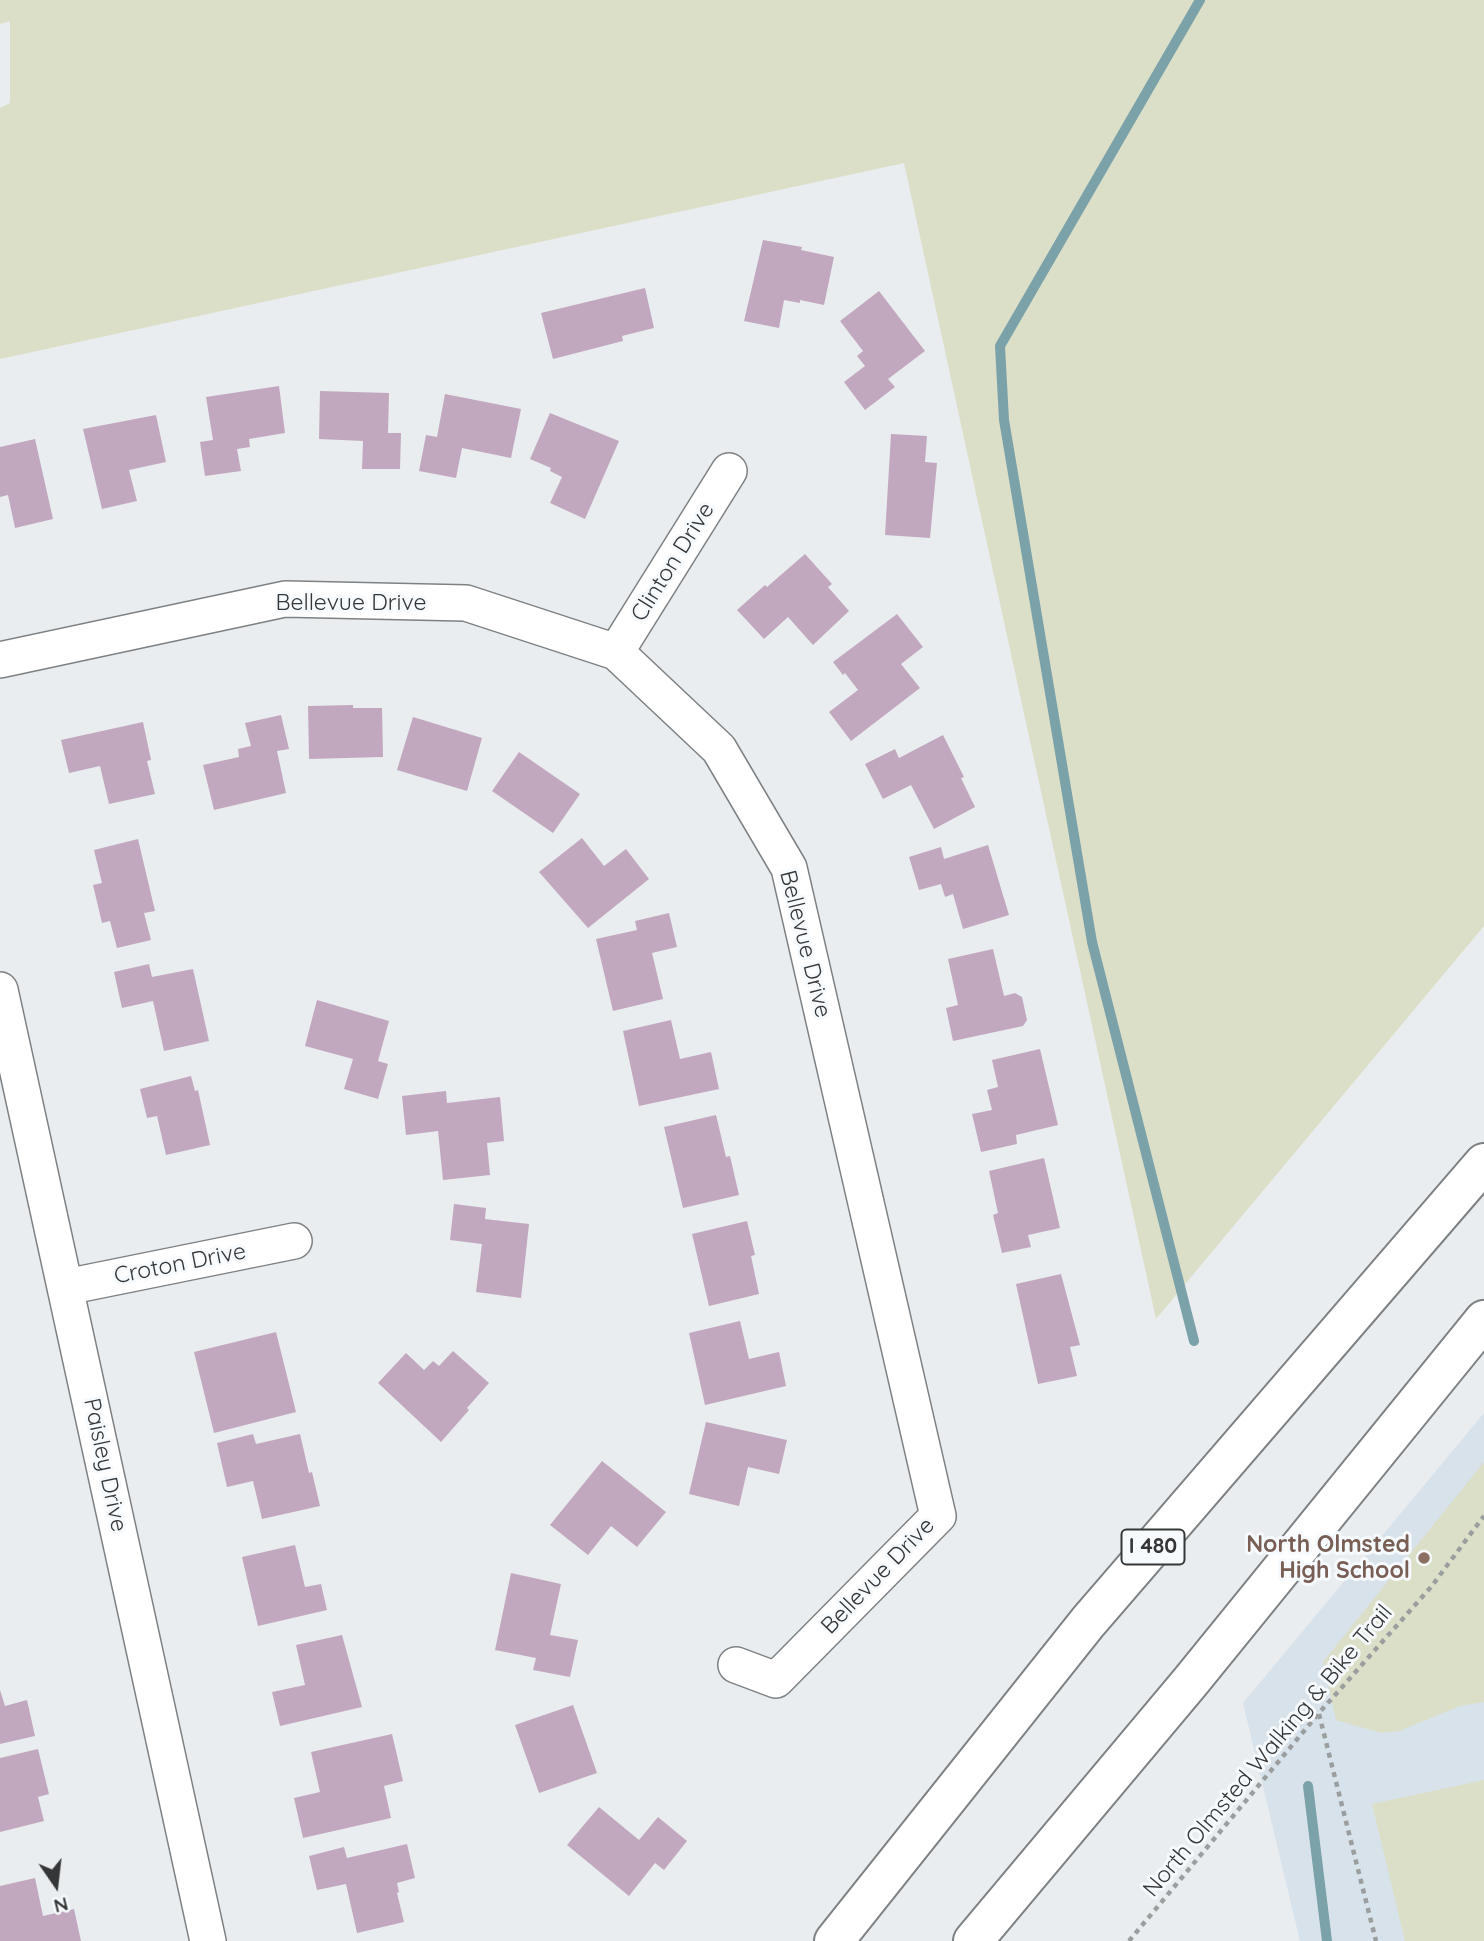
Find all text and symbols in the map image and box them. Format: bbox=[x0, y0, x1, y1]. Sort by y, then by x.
street label: Clinton Drive bbox=[626, 497, 720, 627]
street label: Bellevue Drive bbox=[275, 589, 427, 617]
street label: Bellevue Drive bbox=[773, 867, 837, 1021]
street label: Croton Drive bbox=[112, 1238, 248, 1290]
street label: Paisley Drive bbox=[77, 1396, 133, 1534]
street label: Bellevue Drive bbox=[816, 1512, 940, 1640]
road number: I 480 bbox=[1122, 1530, 1184, 1564]
place label: North Olmsted High School bbox=[1246, 1531, 1410, 1585]
marker: North Olmsted High School bbox=[1416, 1550, 1432, 1566]
street label: North Olmsted Walking & Bike Trail bbox=[1138, 1599, 1398, 1903]
north arrow bbox=[21, 1850, 91, 1920]
text: N bbox=[51, 1892, 71, 1919]

